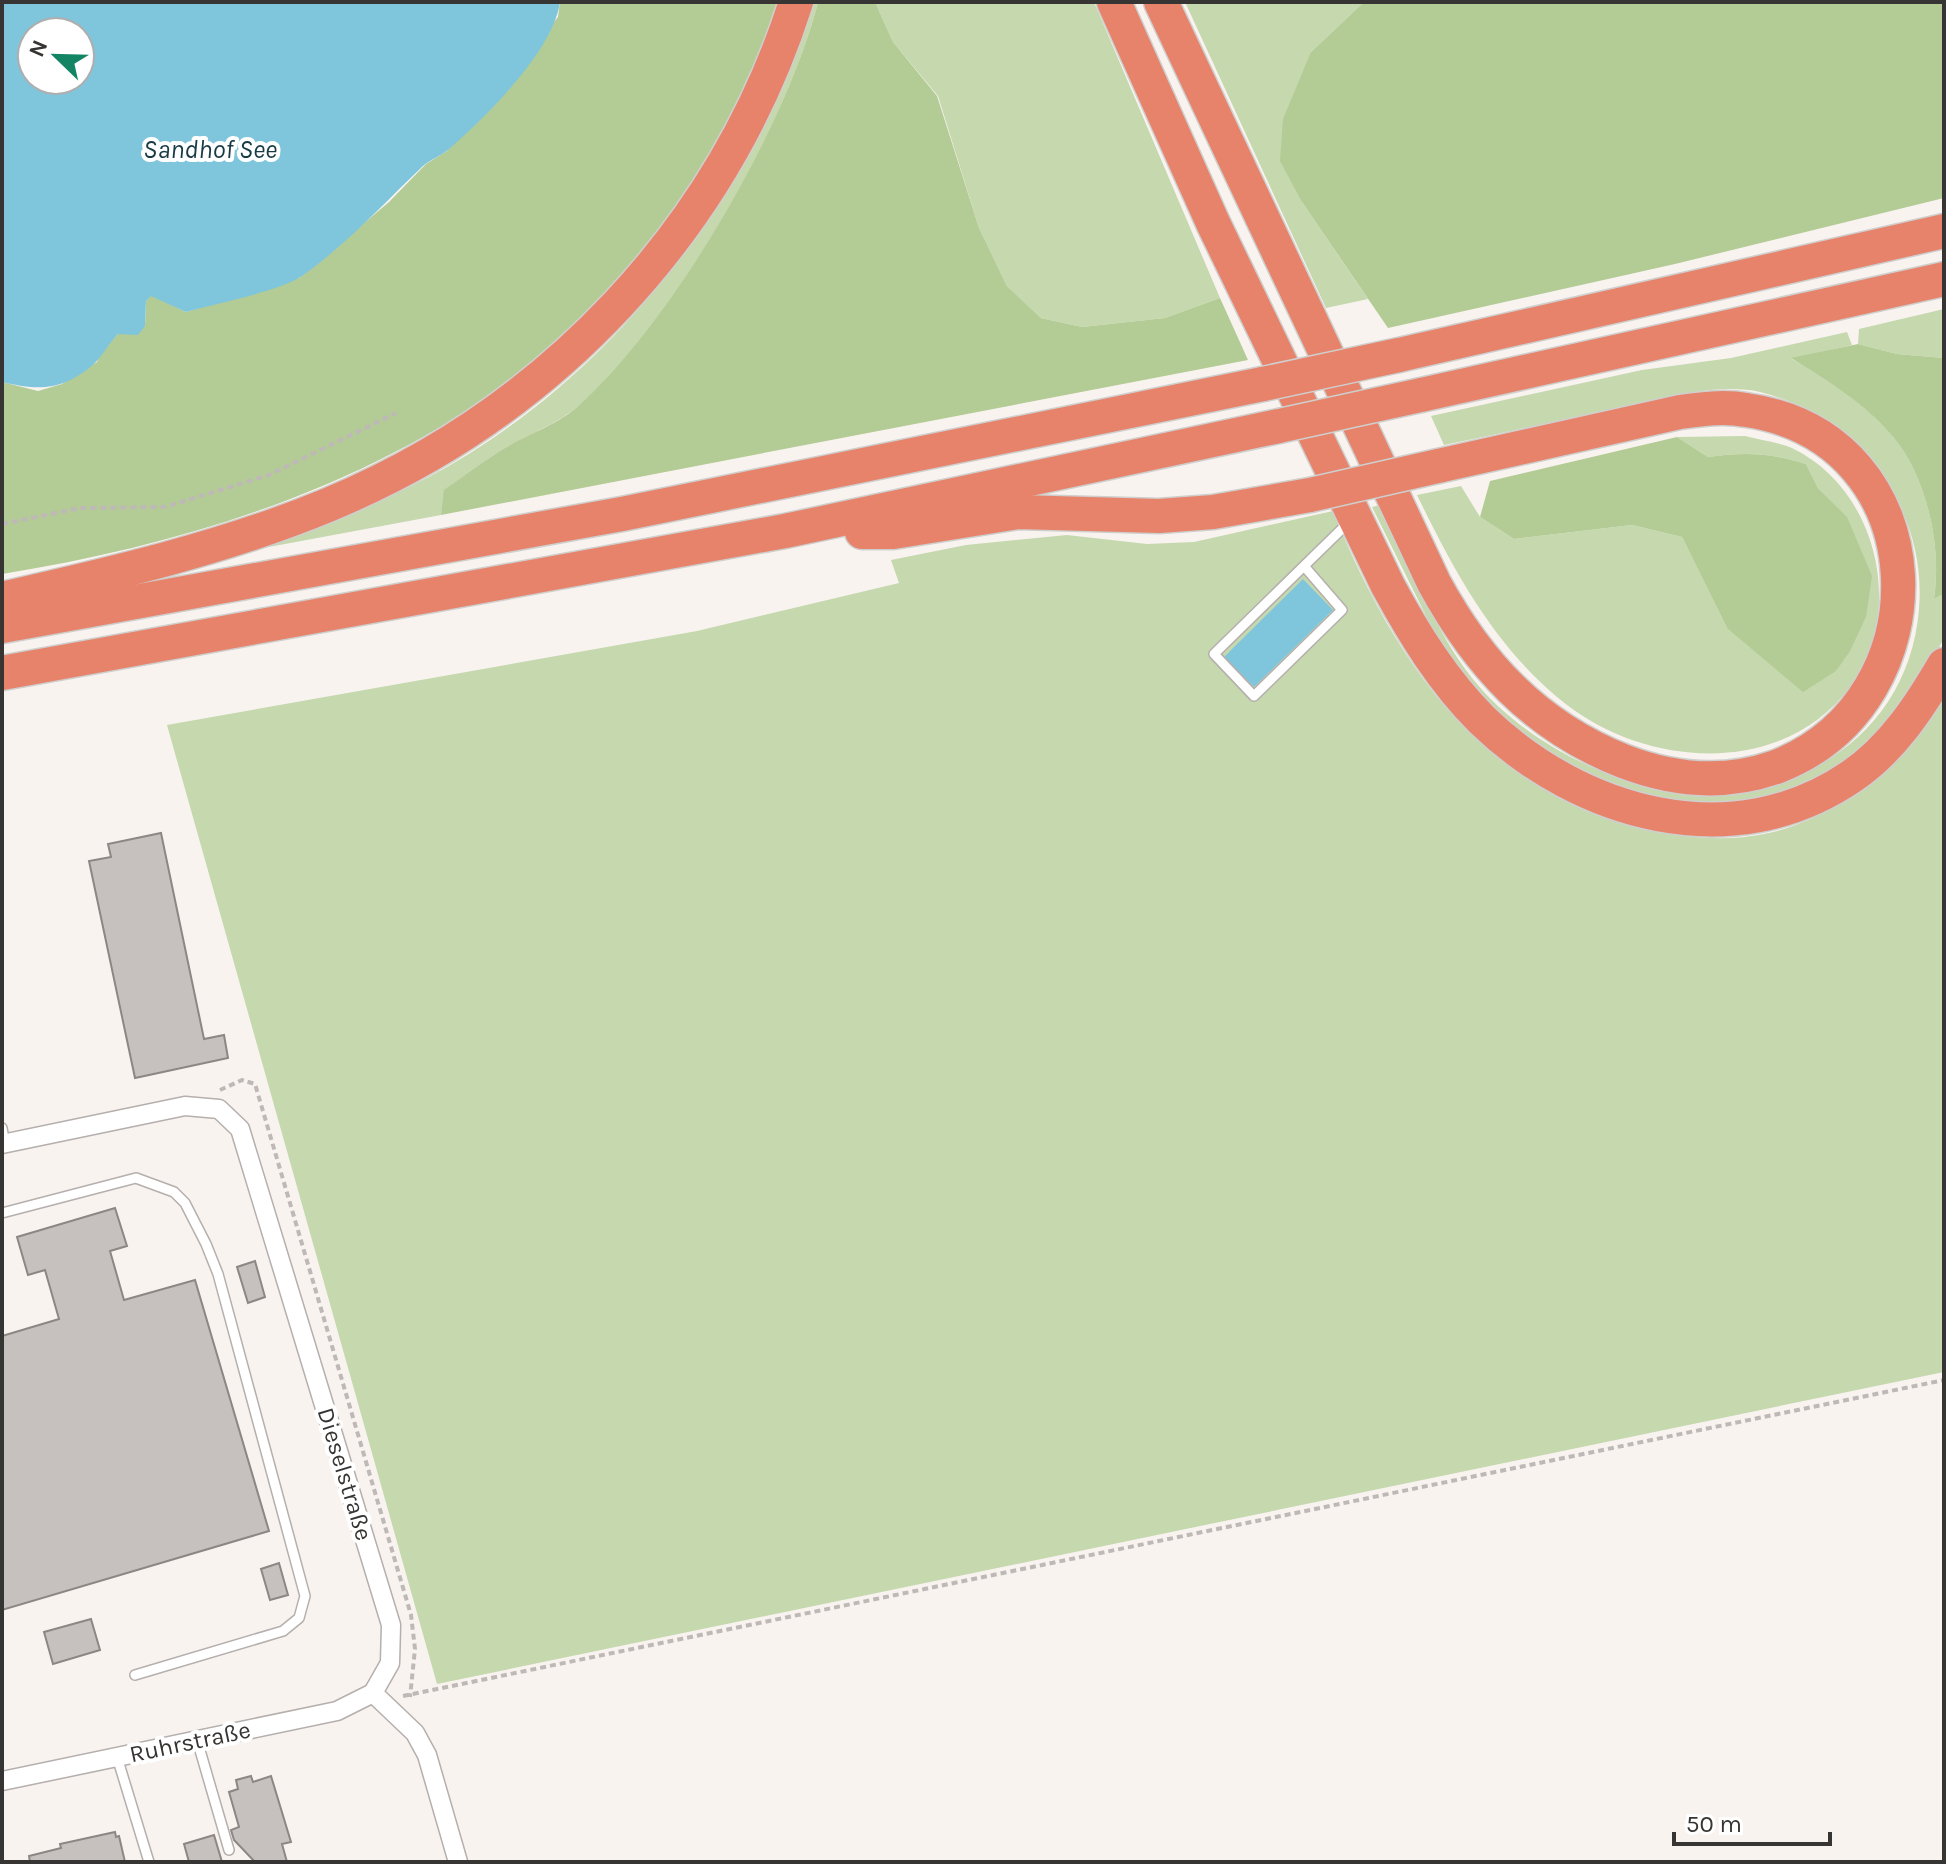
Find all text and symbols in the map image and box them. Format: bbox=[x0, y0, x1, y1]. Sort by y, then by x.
north arrow bbox=[16, 16, 96, 96]
text: N bbox=[23, 36, 54, 61]
water label: Sandhof See bbox=[143, 134, 277, 165]
street label: Dieselstraße bbox=[312, 1404, 378, 1544]
street label: Ruhrstraße bbox=[127, 1716, 253, 1768]
scale bar bbox=[1674, 1796, 1830, 1846]
text: 50 m bbox=[1686, 1810, 1742, 1838]

